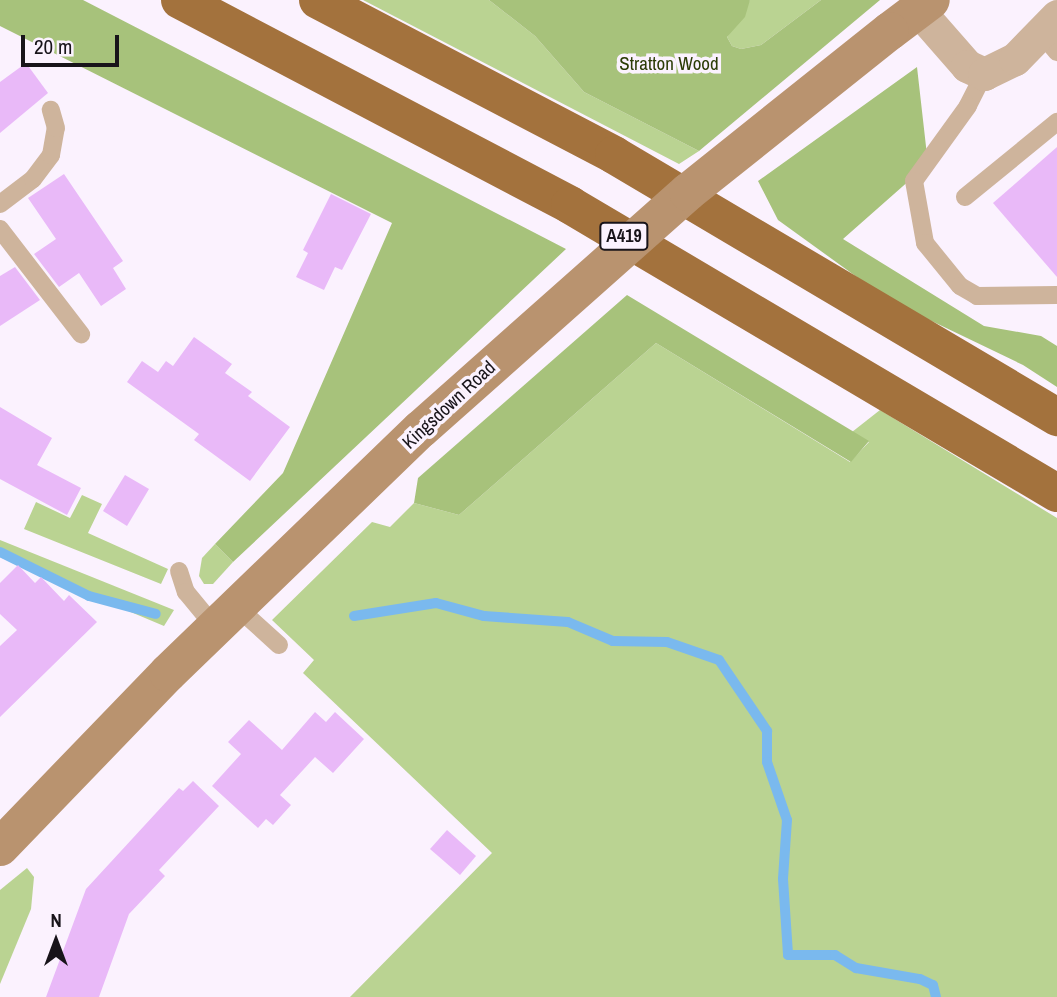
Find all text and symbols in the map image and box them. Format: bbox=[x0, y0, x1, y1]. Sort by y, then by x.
scale bar bbox=[24, 21, 122, 65]
text: 20 m bbox=[34, 32, 72, 61]
park label: Stratton Wood bbox=[619, 53, 719, 75]
road number: A419 bbox=[598, 222, 650, 250]
street label: Kingsdown Road bbox=[398, 356, 500, 454]
north arrow bbox=[21, 906, 91, 976]
text: N bbox=[50, 907, 62, 933]

